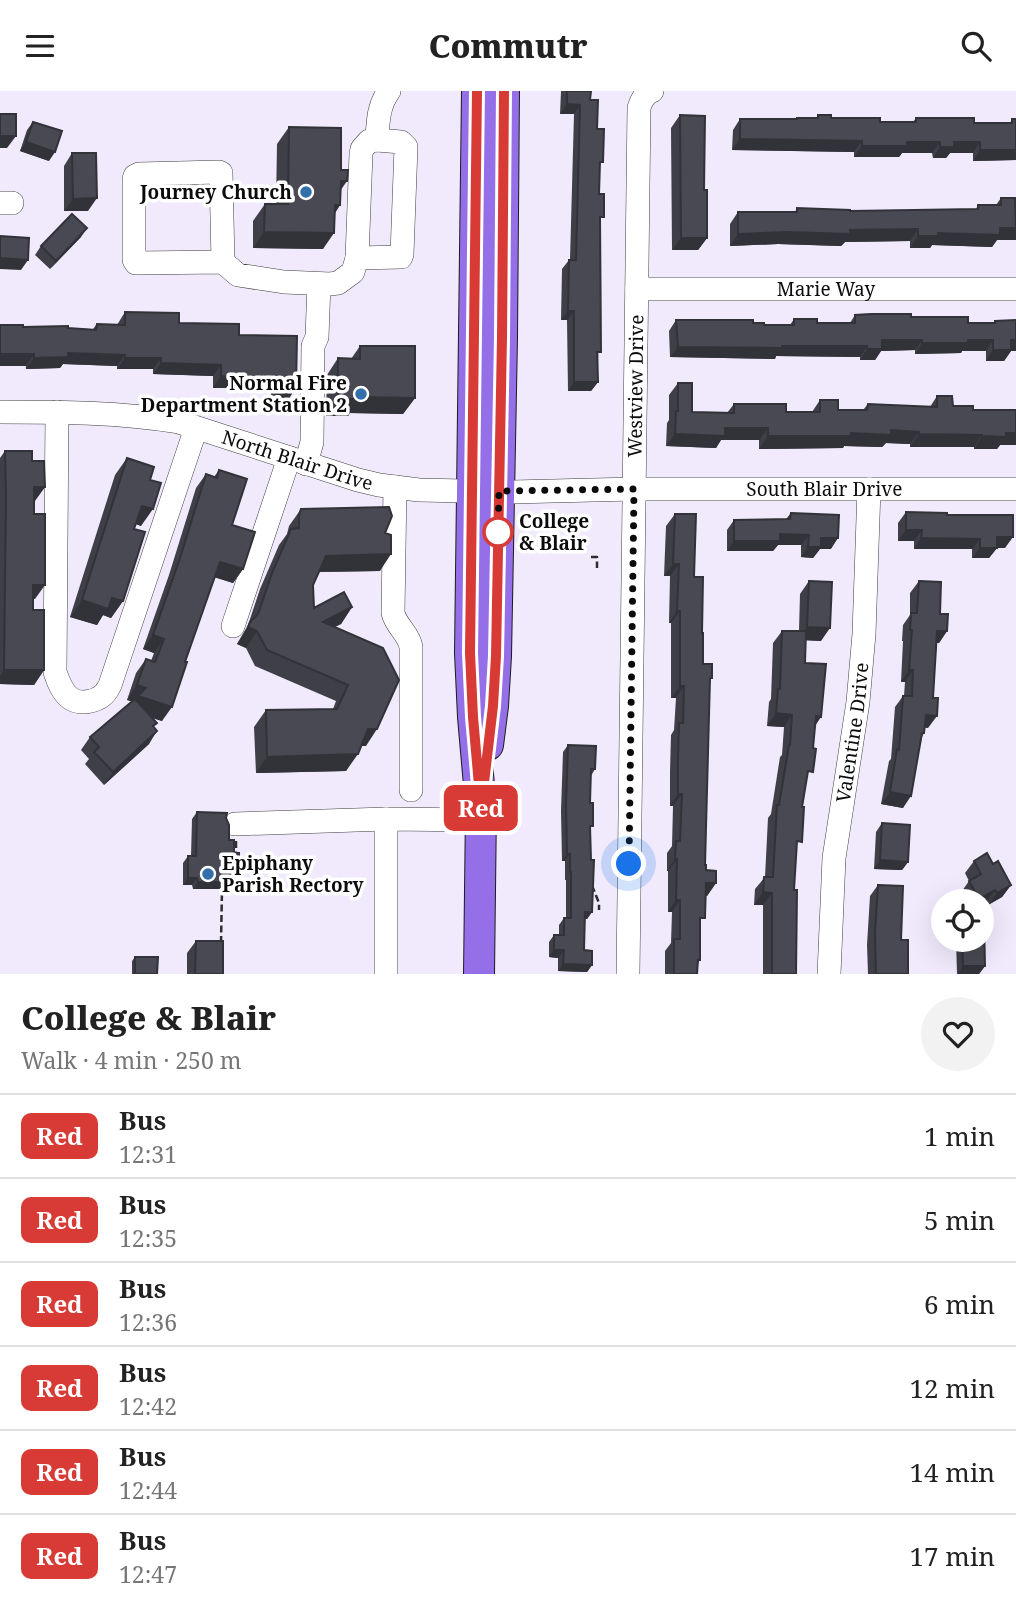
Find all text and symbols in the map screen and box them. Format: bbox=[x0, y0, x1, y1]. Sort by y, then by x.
text: Commutr bbox=[428, 24, 588, 67]
icon: menu bbox=[21, 27, 59, 65]
icon: search bbox=[957, 27, 995, 65]
place label: Journey Church bbox=[139, 179, 292, 205]
marker: Journey Church bbox=[298, 184, 314, 200]
street label: Marie Way bbox=[777, 276, 875, 302]
street label: Westview Drive bbox=[622, 314, 649, 458]
place label: Normal Fire Department Station 2 bbox=[141, 370, 347, 418]
marker: Normal Fire Department Station 2 bbox=[353, 386, 369, 402]
street label: North Blair Drive bbox=[219, 424, 376, 496]
street label: South Blair Drive bbox=[746, 476, 903, 502]
place label: College & Blair bbox=[519, 508, 589, 556]
marker: College & Blair bbox=[483, 517, 513, 547]
street label: Valentine Drive bbox=[830, 661, 874, 804]
line badge: Red bbox=[441, 785, 521, 831]
text: Red bbox=[458, 791, 504, 824]
your location bbox=[611, 846, 646, 881]
place label: Epiphany Parish Rectory bbox=[222, 850, 364, 898]
marker: Epiphany Parish Rectory bbox=[200, 866, 216, 882]
map controls bbox=[931, 889, 994, 952]
button: locate bbox=[931, 889, 994, 952]
text: College & Blair bbox=[21, 995, 276, 1040]
button: heart bbox=[921, 997, 995, 1071]
text: Walk · 4 min · 250 m bbox=[21, 1044, 241, 1076]
text: Bus bbox=[119, 1102, 166, 1138]
text: 1 min bbox=[924, 1118, 995, 1154]
text: Red bbox=[36, 1119, 83, 1152]
text: 12:31 bbox=[119, 1138, 177, 1170]
text: Bus bbox=[119, 1186, 166, 1222]
text: 5 min bbox=[924, 1202, 995, 1238]
text: Red bbox=[36, 1203, 83, 1236]
text: 12:35 bbox=[119, 1222, 177, 1254]
text: Bus bbox=[119, 1270, 166, 1306]
text: 6 min bbox=[924, 1286, 995, 1322]
text: Red bbox=[36, 1287, 83, 1320]
text: 12:36 bbox=[119, 1306, 177, 1338]
text: Bus bbox=[119, 1354, 166, 1390]
text: 12 min bbox=[910, 1370, 995, 1406]
text: Red bbox=[36, 1371, 83, 1404]
text: 12:42 bbox=[119, 1390, 177, 1422]
text: Bus bbox=[119, 1438, 166, 1474]
text: 14 min bbox=[910, 1454, 995, 1490]
text: Red bbox=[36, 1455, 83, 1488]
text: 12:44 bbox=[119, 1474, 177, 1506]
text: Bus bbox=[119, 1522, 166, 1558]
text: 17 min bbox=[910, 1538, 995, 1574]
text: Red bbox=[36, 1539, 83, 1572]
text: 12:47 bbox=[119, 1558, 177, 1590]

